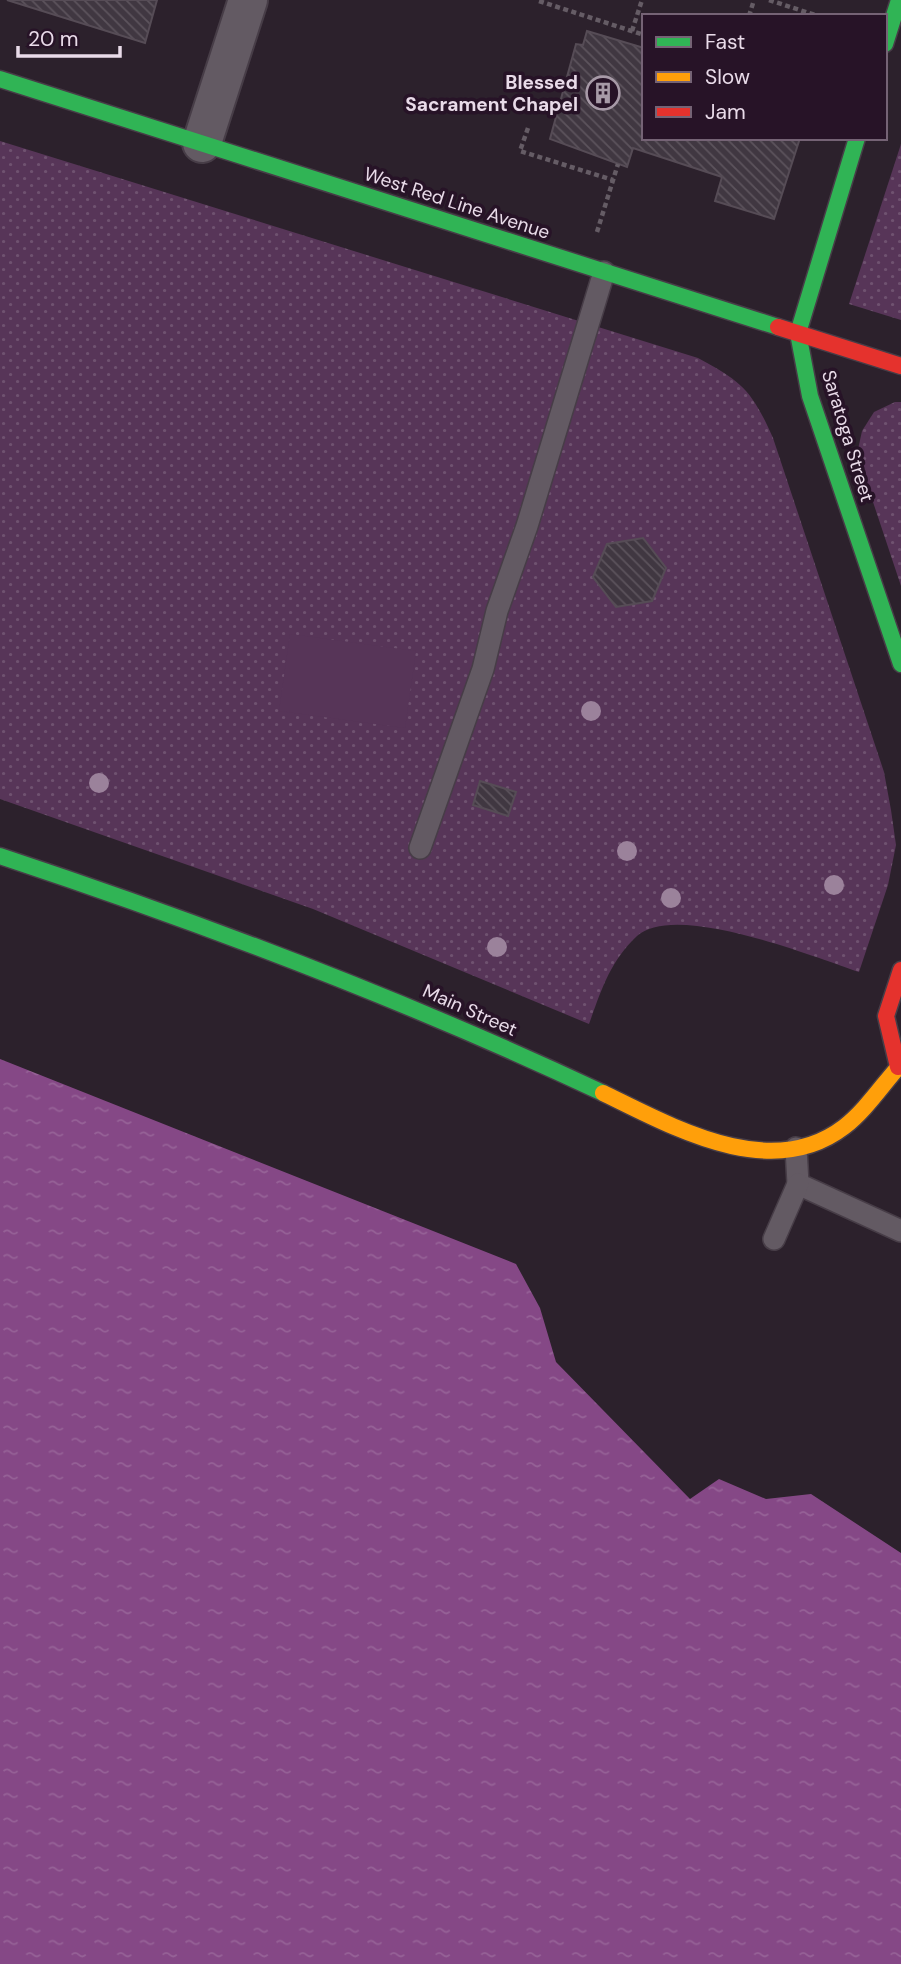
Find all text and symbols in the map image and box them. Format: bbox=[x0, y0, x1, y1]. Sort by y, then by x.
scale bar bbox=[18, 14, 119, 58]
legend bbox=[642, 14, 887, 140]
text: 20 m bbox=[28, 25, 79, 53]
text: Fast bbox=[705, 28, 745, 56]
text: Slow bbox=[705, 63, 750, 91]
place label: Blessed Sacrament Chapel bbox=[405, 70, 578, 117]
building icon: Blessed Sacrament Chapel bbox=[584, 74, 622, 112]
text: Jam bbox=[705, 98, 746, 126]
street label: West Red Line Avenue bbox=[361, 161, 553, 245]
street label: Saratoga Street bbox=[816, 367, 880, 505]
street label: Main Street bbox=[419, 978, 521, 1042]

